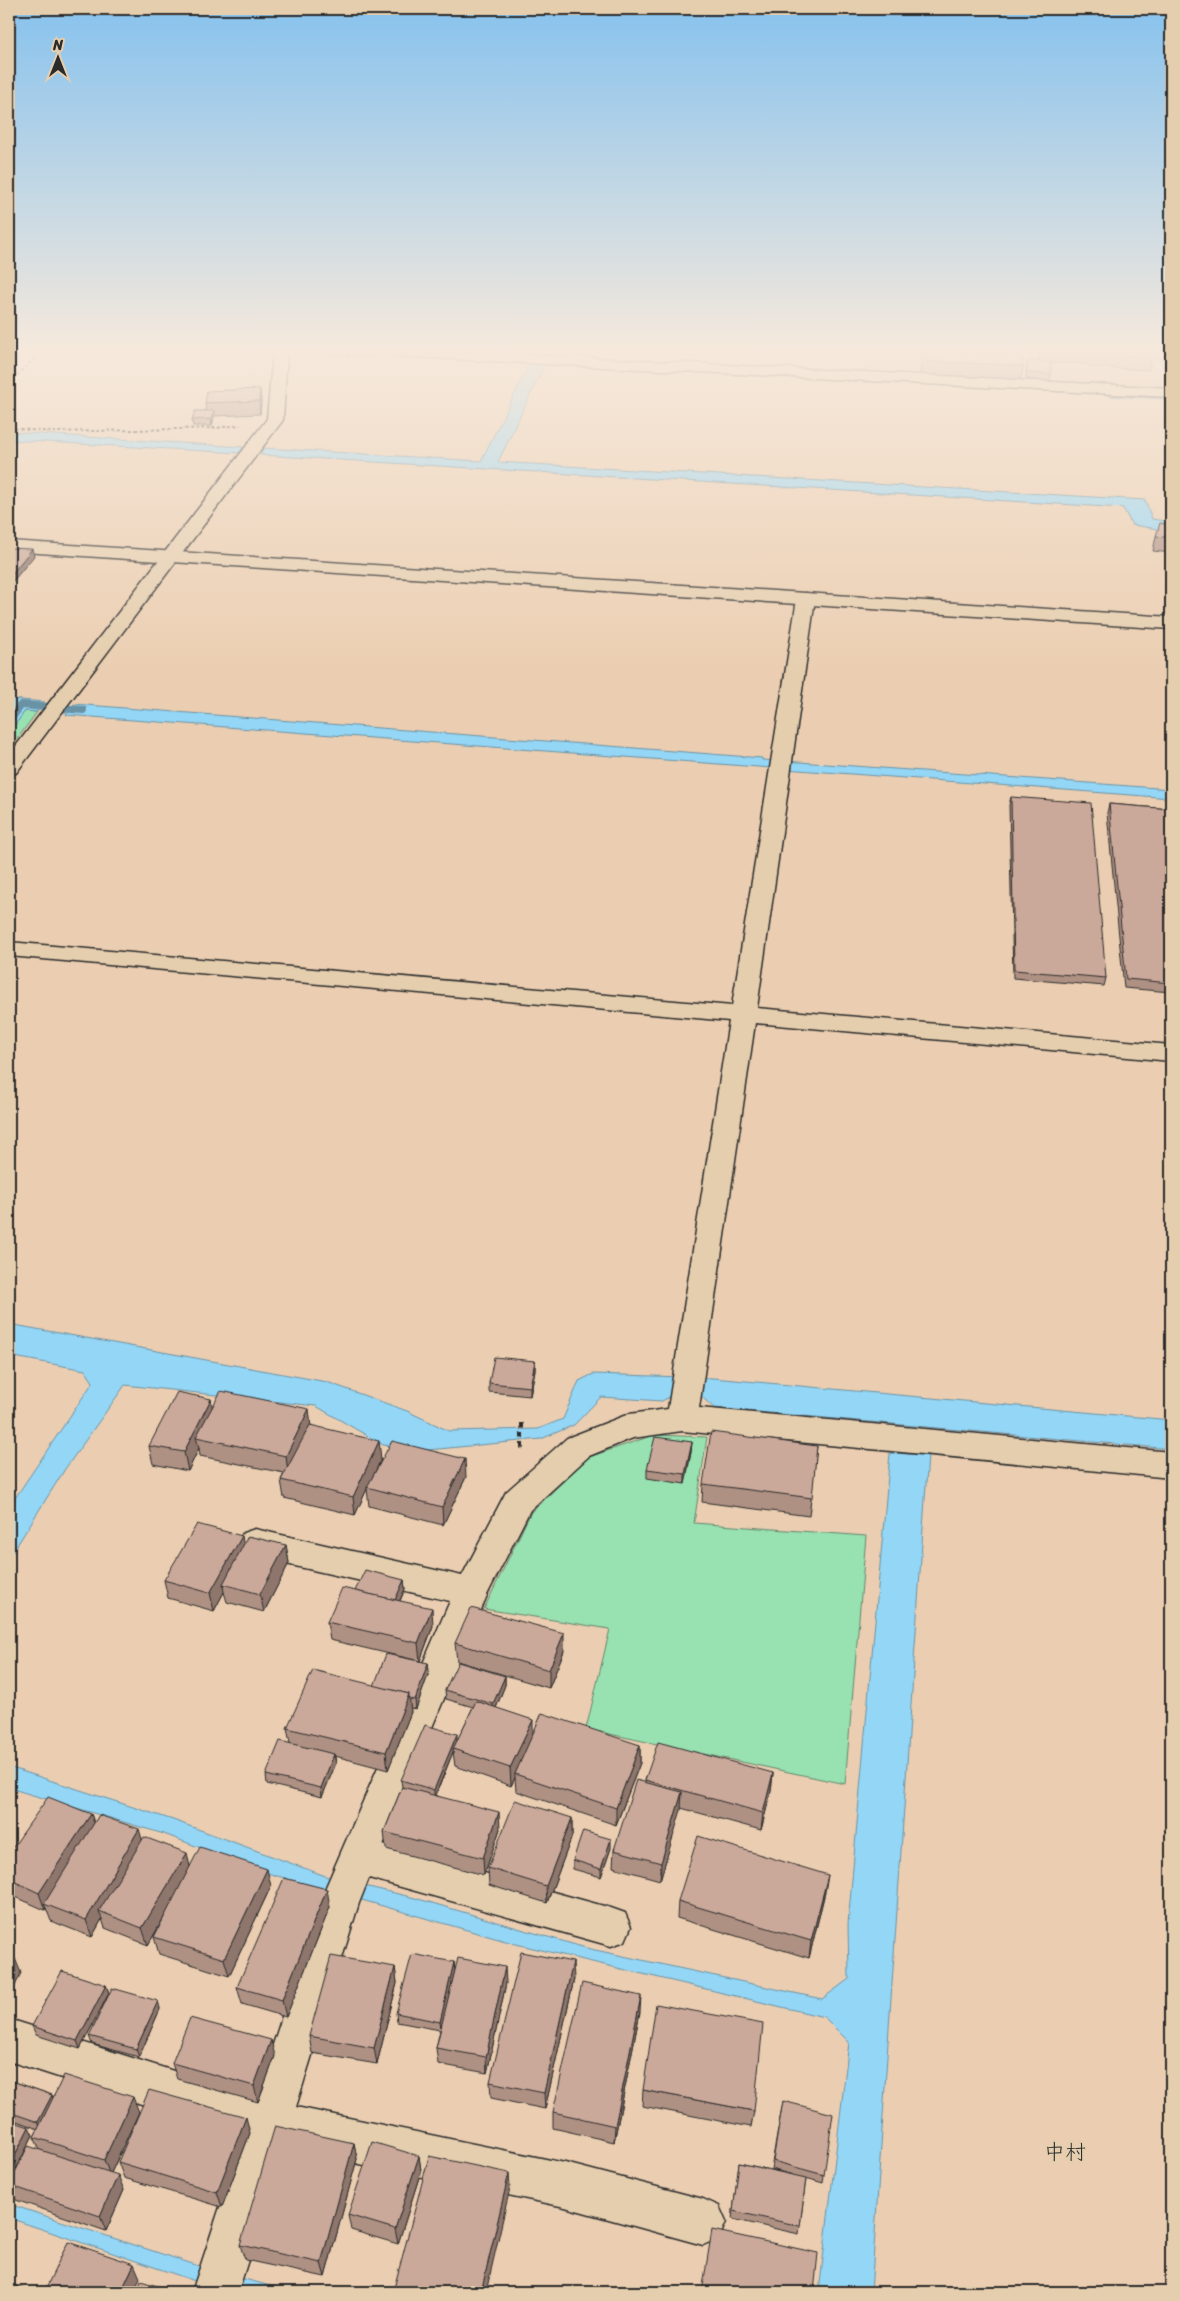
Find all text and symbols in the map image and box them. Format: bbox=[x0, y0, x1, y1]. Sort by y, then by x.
north arrow bbox=[32, 32, 82, 82]
text: N bbox=[52, 33, 63, 58]
district label: 中村 bbox=[1044, 2133, 1086, 2171]

